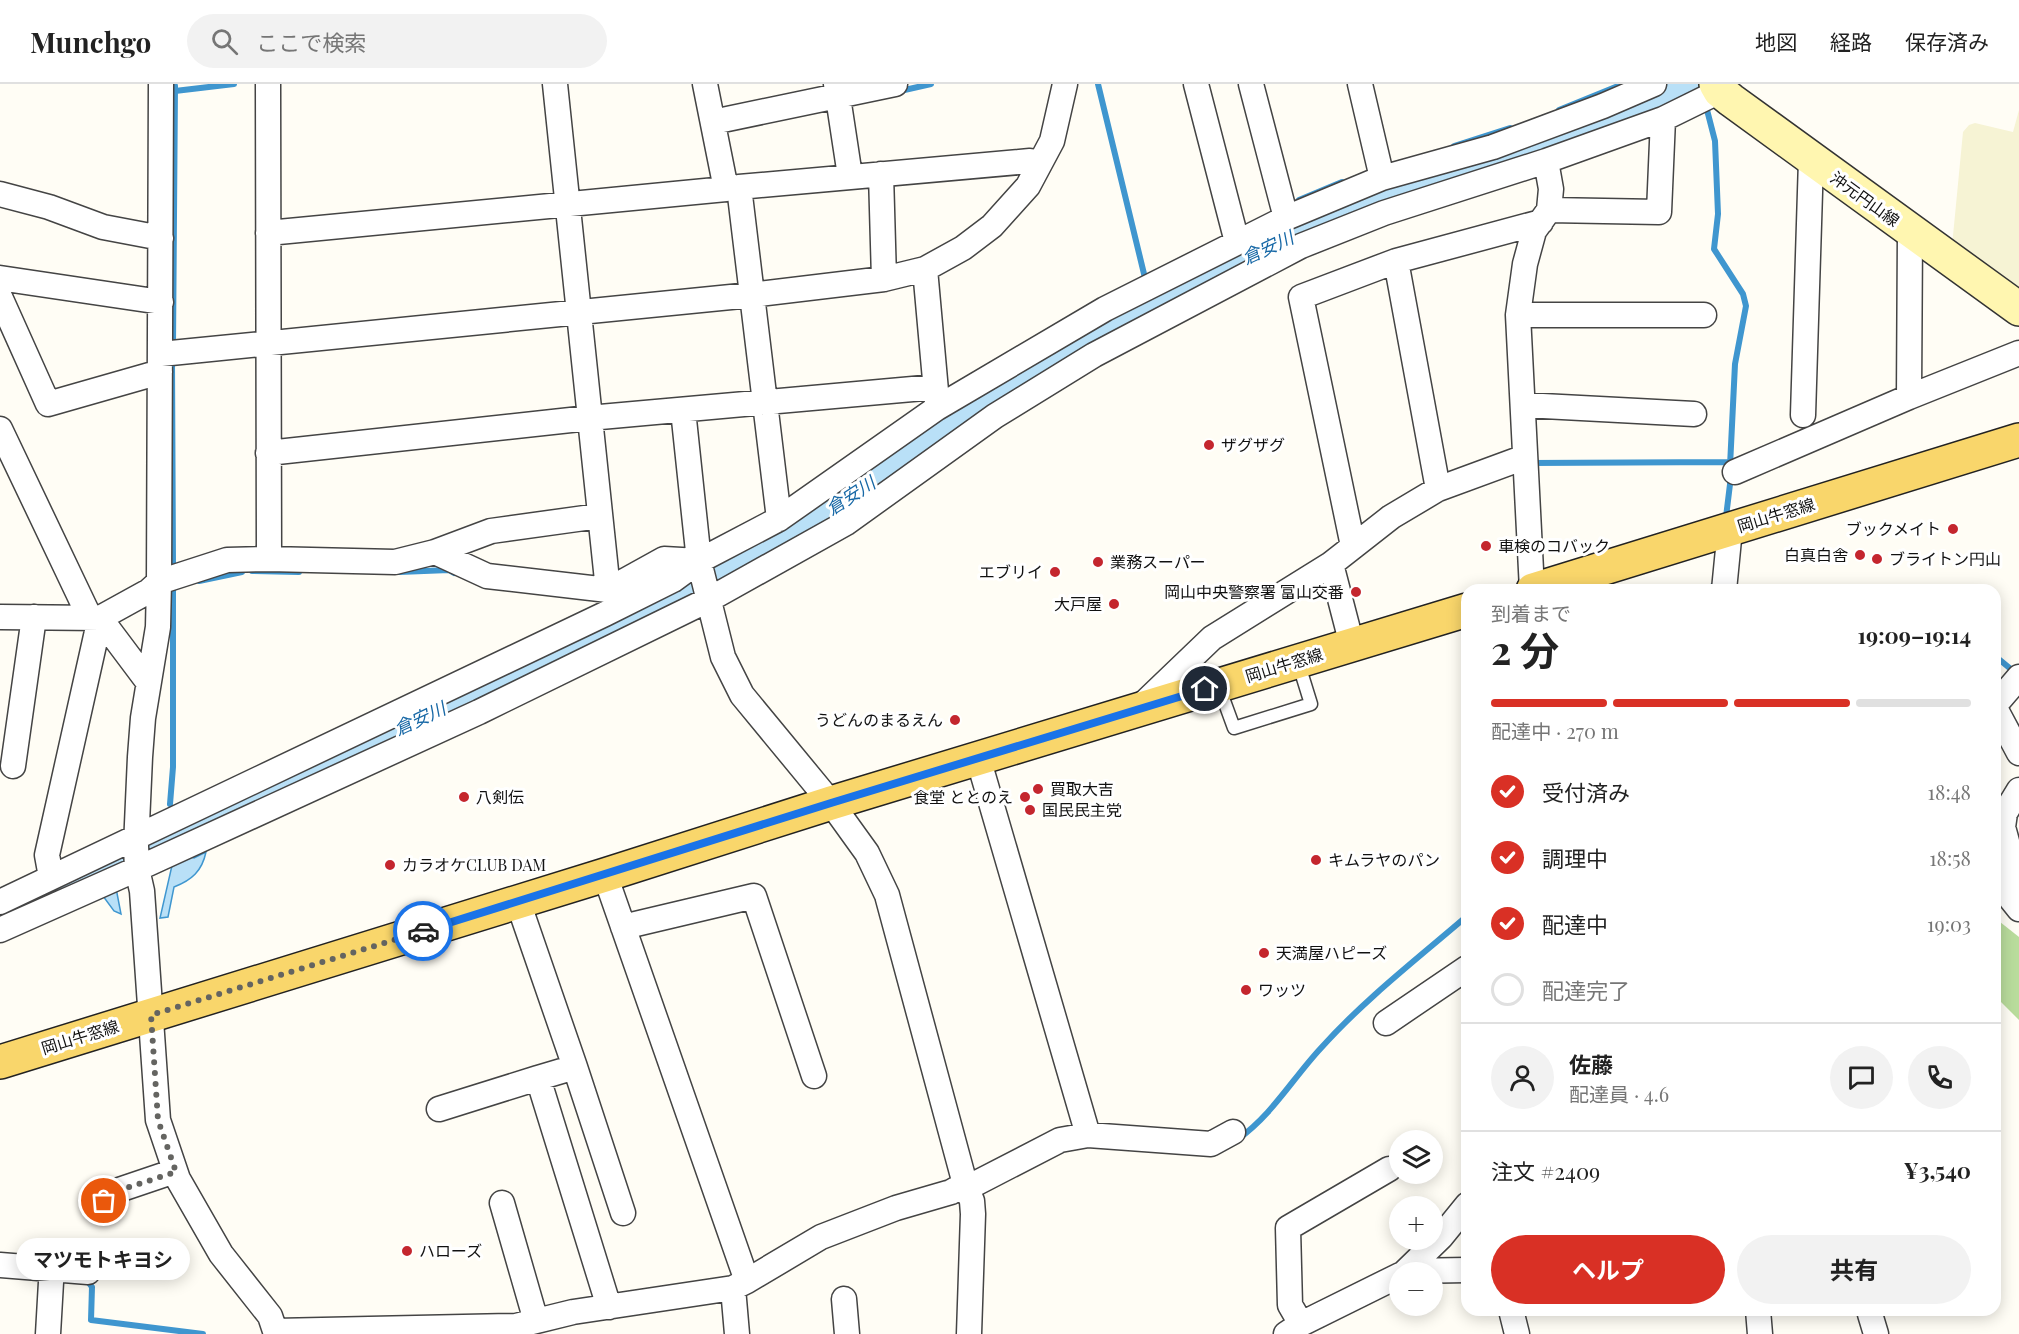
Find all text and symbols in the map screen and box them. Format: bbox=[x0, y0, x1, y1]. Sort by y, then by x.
search box bbox=[187, 14, 607, 68]
text: Munchgo bbox=[30, 23, 151, 60]
icon: search bbox=[208, 25, 241, 58]
text: ここで検索 bbox=[256, 27, 366, 57]
text: 地図 bbox=[1755, 27, 1797, 55]
text: 経路 bbox=[1830, 27, 1872, 55]
text: 保存済み bbox=[1905, 27, 1989, 55]
street label: 沖元円山線 bbox=[1827, 167, 1904, 231]
water label: 倉安川 bbox=[1238, 224, 1299, 269]
place label: ザグザグ bbox=[1221, 434, 1285, 455]
marker: ザグザグ bbox=[1202, 438, 1216, 452]
water label: 倉安川 bbox=[821, 469, 881, 520]
street label: 岡山牛窓線 bbox=[1735, 493, 1817, 536]
place label: ブックメイト bbox=[1846, 518, 1941, 539]
marker: ブックメイト bbox=[1946, 522, 1960, 536]
place label: 車検のコバック bbox=[1498, 535, 1610, 556]
marker: 車検のコバック bbox=[1479, 539, 1493, 553]
place label: 白真白舎 bbox=[1784, 544, 1848, 565]
marker: 白真白舎 bbox=[1853, 548, 1867, 562]
place label: ブライトン円山 bbox=[1889, 548, 2001, 569]
place label: 業務スーパー bbox=[1110, 551, 1206, 572]
marker: ブライトン円山 bbox=[1870, 552, 1884, 566]
marker: 業務スーパー bbox=[1091, 555, 1105, 569]
place label: エブリイ bbox=[979, 561, 1043, 582]
marker: エブリイ bbox=[1048, 565, 1062, 579]
place label: 岡山中央警察署 富山交番 bbox=[1164, 581, 1344, 602]
marker: 岡山中央警察署 富山交番 bbox=[1349, 585, 1363, 599]
place label: 大戸屋 bbox=[1054, 593, 1102, 614]
marker: 大戸屋 bbox=[1107, 597, 1121, 611]
text: 到着まで bbox=[1491, 599, 1571, 626]
text: 19:09–19:14 bbox=[1858, 620, 1971, 650]
text: 2 分 bbox=[1491, 623, 1559, 675]
street label: 岡山牛窓線 bbox=[1243, 643, 1325, 686]
pin bbox=[1179, 663, 1230, 714]
icon: home bbox=[1188, 672, 1221, 705]
water label: 倉安川 bbox=[390, 695, 451, 740]
place label: うどんのまるえん bbox=[815, 709, 943, 730]
marker: うどんのまるえん bbox=[948, 713, 962, 727]
text: 配達中 · 270 m bbox=[1491, 717, 1619, 744]
icon: check bbox=[1491, 775, 1524, 808]
text: 受付済み bbox=[1542, 777, 1630, 807]
place label: 買取大吉 bbox=[1050, 778, 1114, 799]
text: 18:48 bbox=[1928, 778, 1971, 805]
marker: 買取大吉 bbox=[1031, 782, 1045, 796]
place label: 八剣伝 bbox=[476, 786, 524, 807]
place label: 食堂 ととのえ bbox=[913, 786, 1013, 807]
marker: 八剣伝 bbox=[457, 790, 471, 804]
marker: 食堂 ととのえ bbox=[1018, 790, 1032, 804]
place label: 国民民主党 bbox=[1042, 799, 1122, 820]
marker: 国民民主党 bbox=[1023, 803, 1037, 817]
icon: check bbox=[1491, 841, 1524, 874]
text: 調理中 bbox=[1542, 843, 1608, 873]
text: 18:58 bbox=[1929, 844, 1971, 871]
place label: キムラヤのパン bbox=[1328, 849, 1440, 870]
marker: キムラヤのパン bbox=[1309, 853, 1323, 867]
place label: カラオケCLUB DAM bbox=[402, 854, 546, 875]
marker: カラオケCLUB DAM bbox=[383, 858, 397, 872]
courier bbox=[393, 901, 453, 961]
icon: check bbox=[1491, 907, 1524, 940]
text: 配達中 bbox=[1542, 909, 1608, 939]
text: 19:03 bbox=[1927, 910, 1971, 937]
icon: car bbox=[407, 915, 440, 948]
place label: 天満屋ハピーズ bbox=[1276, 942, 1387, 963]
marker: 天満屋ハピーズ bbox=[1257, 946, 1271, 960]
text: 配達完了 bbox=[1542, 975, 1630, 1005]
place label: ワッツ bbox=[1258, 979, 1306, 1000]
marker: ワッツ bbox=[1239, 983, 1253, 997]
street label: 岡山牛窓線 bbox=[39, 1015, 121, 1058]
button: person bbox=[1491, 1046, 1554, 1109]
button: chat bbox=[1830, 1046, 1893, 1109]
button: phone bbox=[1908, 1046, 1971, 1109]
text: 佐藤 bbox=[1569, 1049, 1613, 1079]
text: 配達員 · 4.6 bbox=[1569, 1080, 1669, 1107]
map controls bbox=[1389, 1130, 1443, 1316]
button: layers bbox=[1389, 1130, 1443, 1184]
text: ¥3,540 bbox=[1904, 1155, 1971, 1185]
text: 注文 #2409 bbox=[1491, 1156, 1600, 1186]
pin bbox=[78, 1175, 129, 1226]
icon: bag bbox=[87, 1184, 120, 1217]
button: + bbox=[1389, 1196, 1443, 1250]
button: ヘルプ bbox=[1491, 1235, 1725, 1304]
button: 共有 bbox=[1737, 1235, 1971, 1304]
callout: マツモトキヨシ bbox=[17, 1237, 191, 1279]
place label: ハローズ bbox=[419, 1240, 482, 1261]
marker: ハローズ bbox=[400, 1244, 414, 1258]
text: マツモトキヨシ bbox=[33, 1245, 173, 1272]
button: − bbox=[1389, 1262, 1443, 1316]

